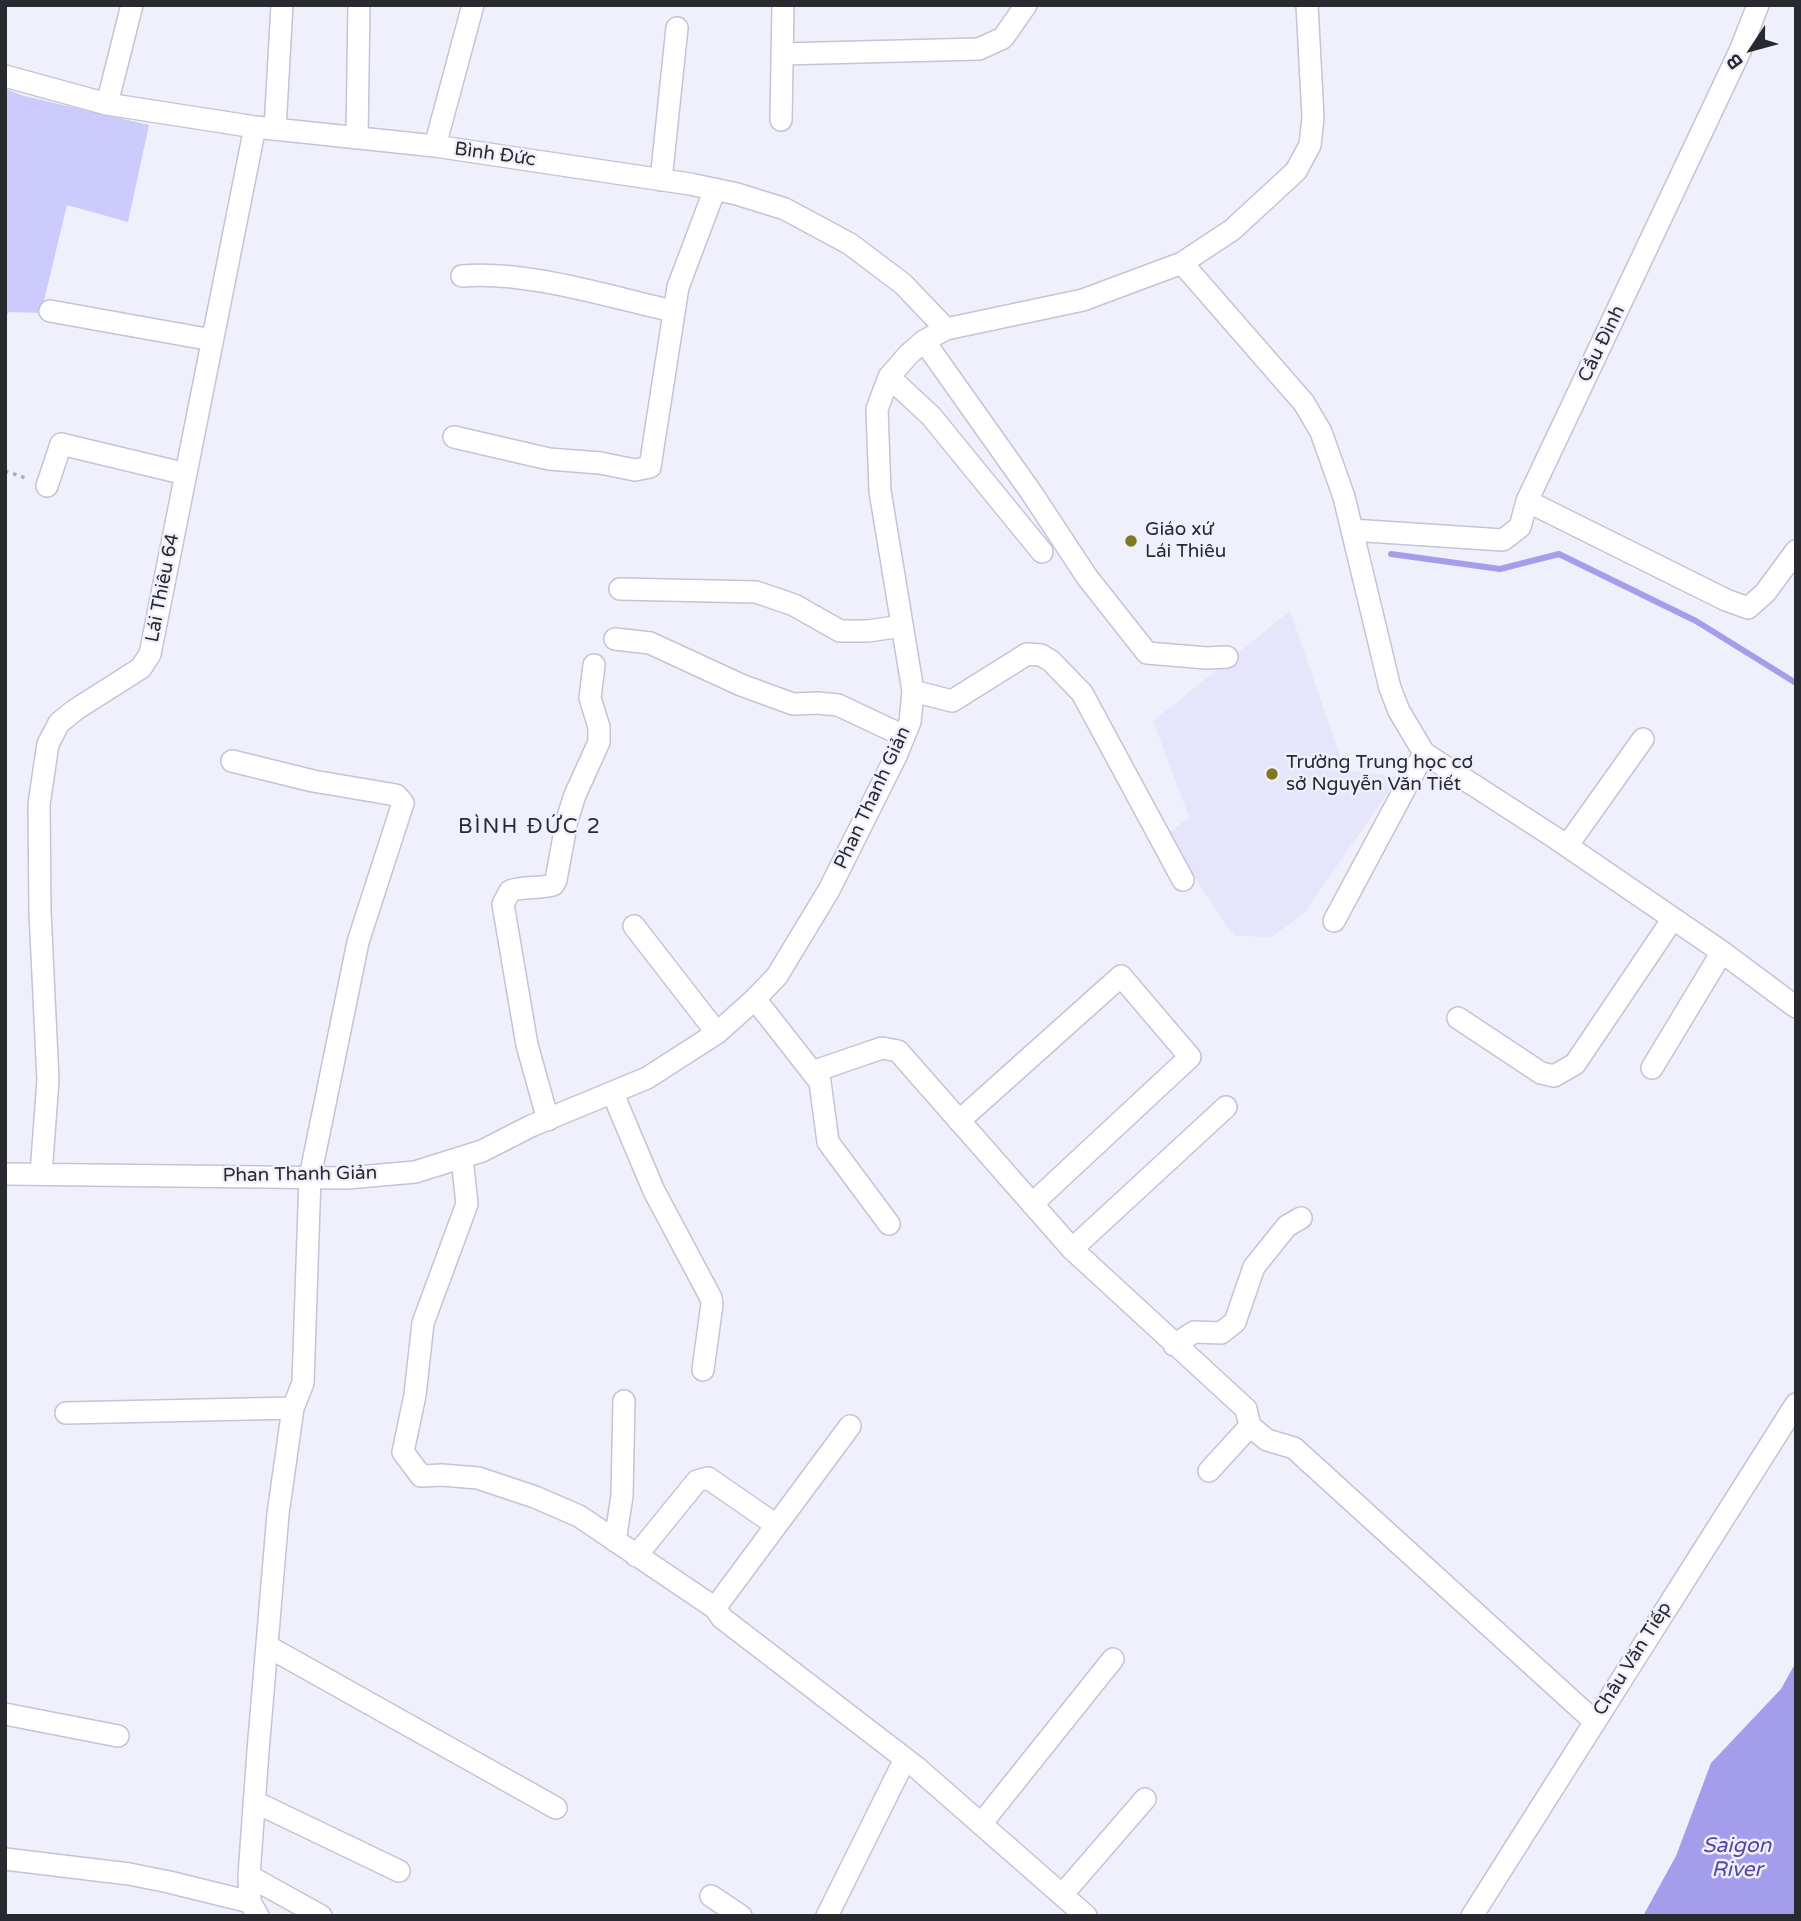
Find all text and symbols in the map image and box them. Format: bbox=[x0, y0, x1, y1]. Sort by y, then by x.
north arrow bbox=[1717, 14, 1787, 84]
text: B bbox=[1722, 50, 1748, 73]
street label: Bình Đức bbox=[453, 138, 537, 172]
street label: Cầu Đình bbox=[1574, 302, 1630, 386]
place label: Giáo xứ Lái Thiêu bbox=[1145, 519, 1226, 563]
street label: Lái Thiêu 64 bbox=[141, 532, 185, 644]
marker: Giáo xứ Lái Thiêu bbox=[1123, 533, 1139, 549]
street label: Phan Thanh Giản bbox=[830, 723, 916, 873]
place label: Trường Trung học cơ sở Nguyễn Văn Tiết bbox=[1286, 752, 1473, 796]
marker: Trường Trung học cơ sở Nguyễn Văn Tiết bbox=[1264, 766, 1280, 782]
district label: BÌNH ĐỨC 2 bbox=[459, 814, 601, 840]
street label: Phan Thanh Giản bbox=[223, 1162, 377, 1188]
street label: Châu Văn Tiếp bbox=[1589, 1598, 1677, 1720]
water label: Saigon River bbox=[1703, 1833, 1771, 1883]

